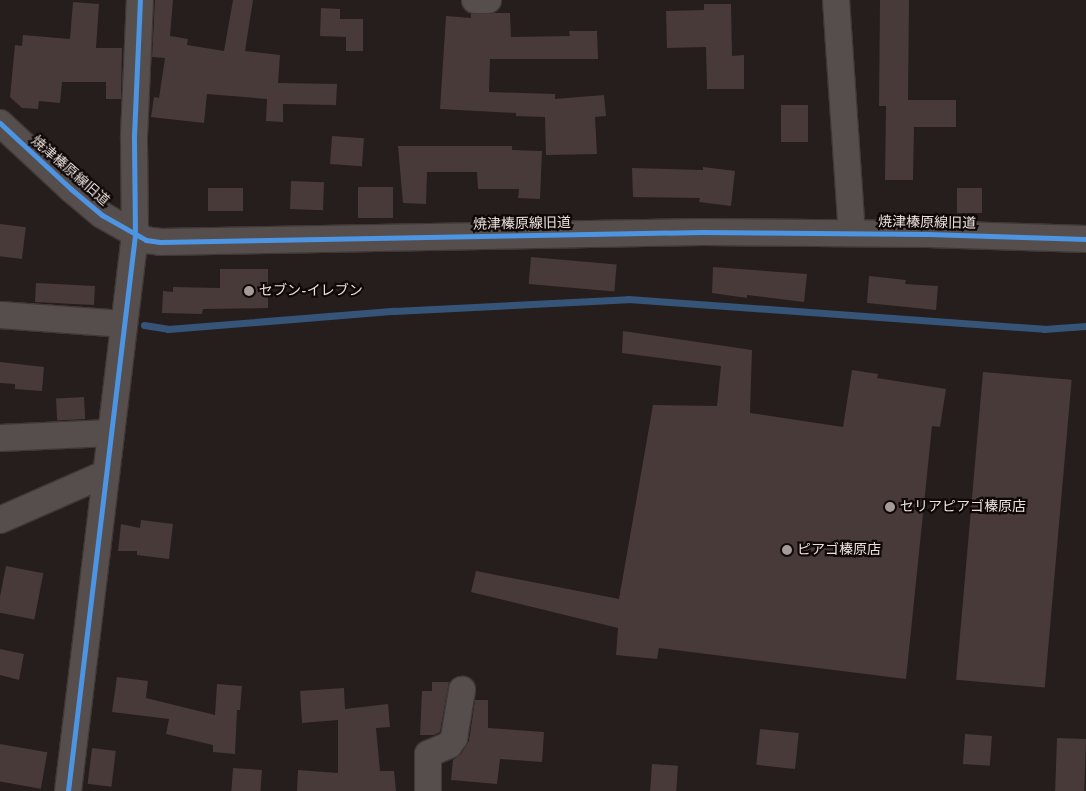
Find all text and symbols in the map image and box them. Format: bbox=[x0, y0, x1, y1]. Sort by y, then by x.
street label: 焼津榛原線旧道 bbox=[28, 133, 112, 209]
street label: 焼津榛原線旧道 bbox=[878, 214, 976, 232]
street label: 焼津榛原線旧道 bbox=[473, 215, 571, 233]
place label: セブン-イレブン bbox=[259, 283, 363, 299]
marker: セブン-イレブン bbox=[243, 285, 255, 297]
place label: セリアピアゴ榛原店 bbox=[900, 499, 1026, 515]
marker: セリアピアゴ榛原店 bbox=[884, 501, 896, 513]
place label: ピアゴ榛原店 bbox=[797, 542, 881, 558]
marker: ピアゴ榛原店 bbox=[781, 544, 793, 556]

